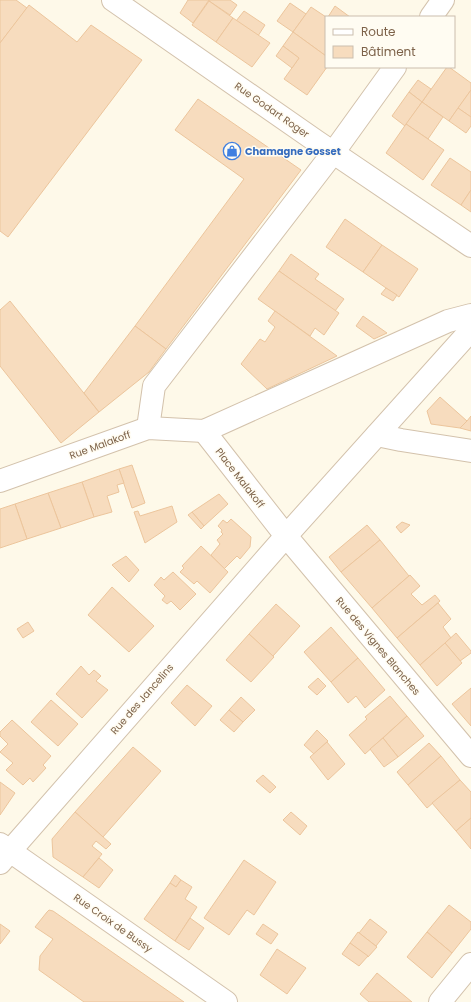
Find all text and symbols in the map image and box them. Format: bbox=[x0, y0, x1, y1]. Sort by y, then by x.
legend bbox=[325, 16, 455, 68]
text: Route bbox=[361, 23, 395, 40]
text: Bâtiment bbox=[361, 43, 416, 60]
street label: Rue Godart Roger bbox=[232, 79, 313, 142]
shop icon: Chamagne Gosset bbox=[222, 141, 242, 161]
place label: Chamagne Gosset bbox=[245, 144, 341, 159]
street label: Rue Malakoff bbox=[67, 427, 133, 463]
street label: Place Malakoff bbox=[212, 445, 268, 511]
street label: Rue des Vignes Blanches bbox=[332, 594, 424, 698]
street label: Rue des Jancelins bbox=[107, 660, 177, 738]
street label: Rue Croix de Bussy bbox=[70, 890, 156, 956]

